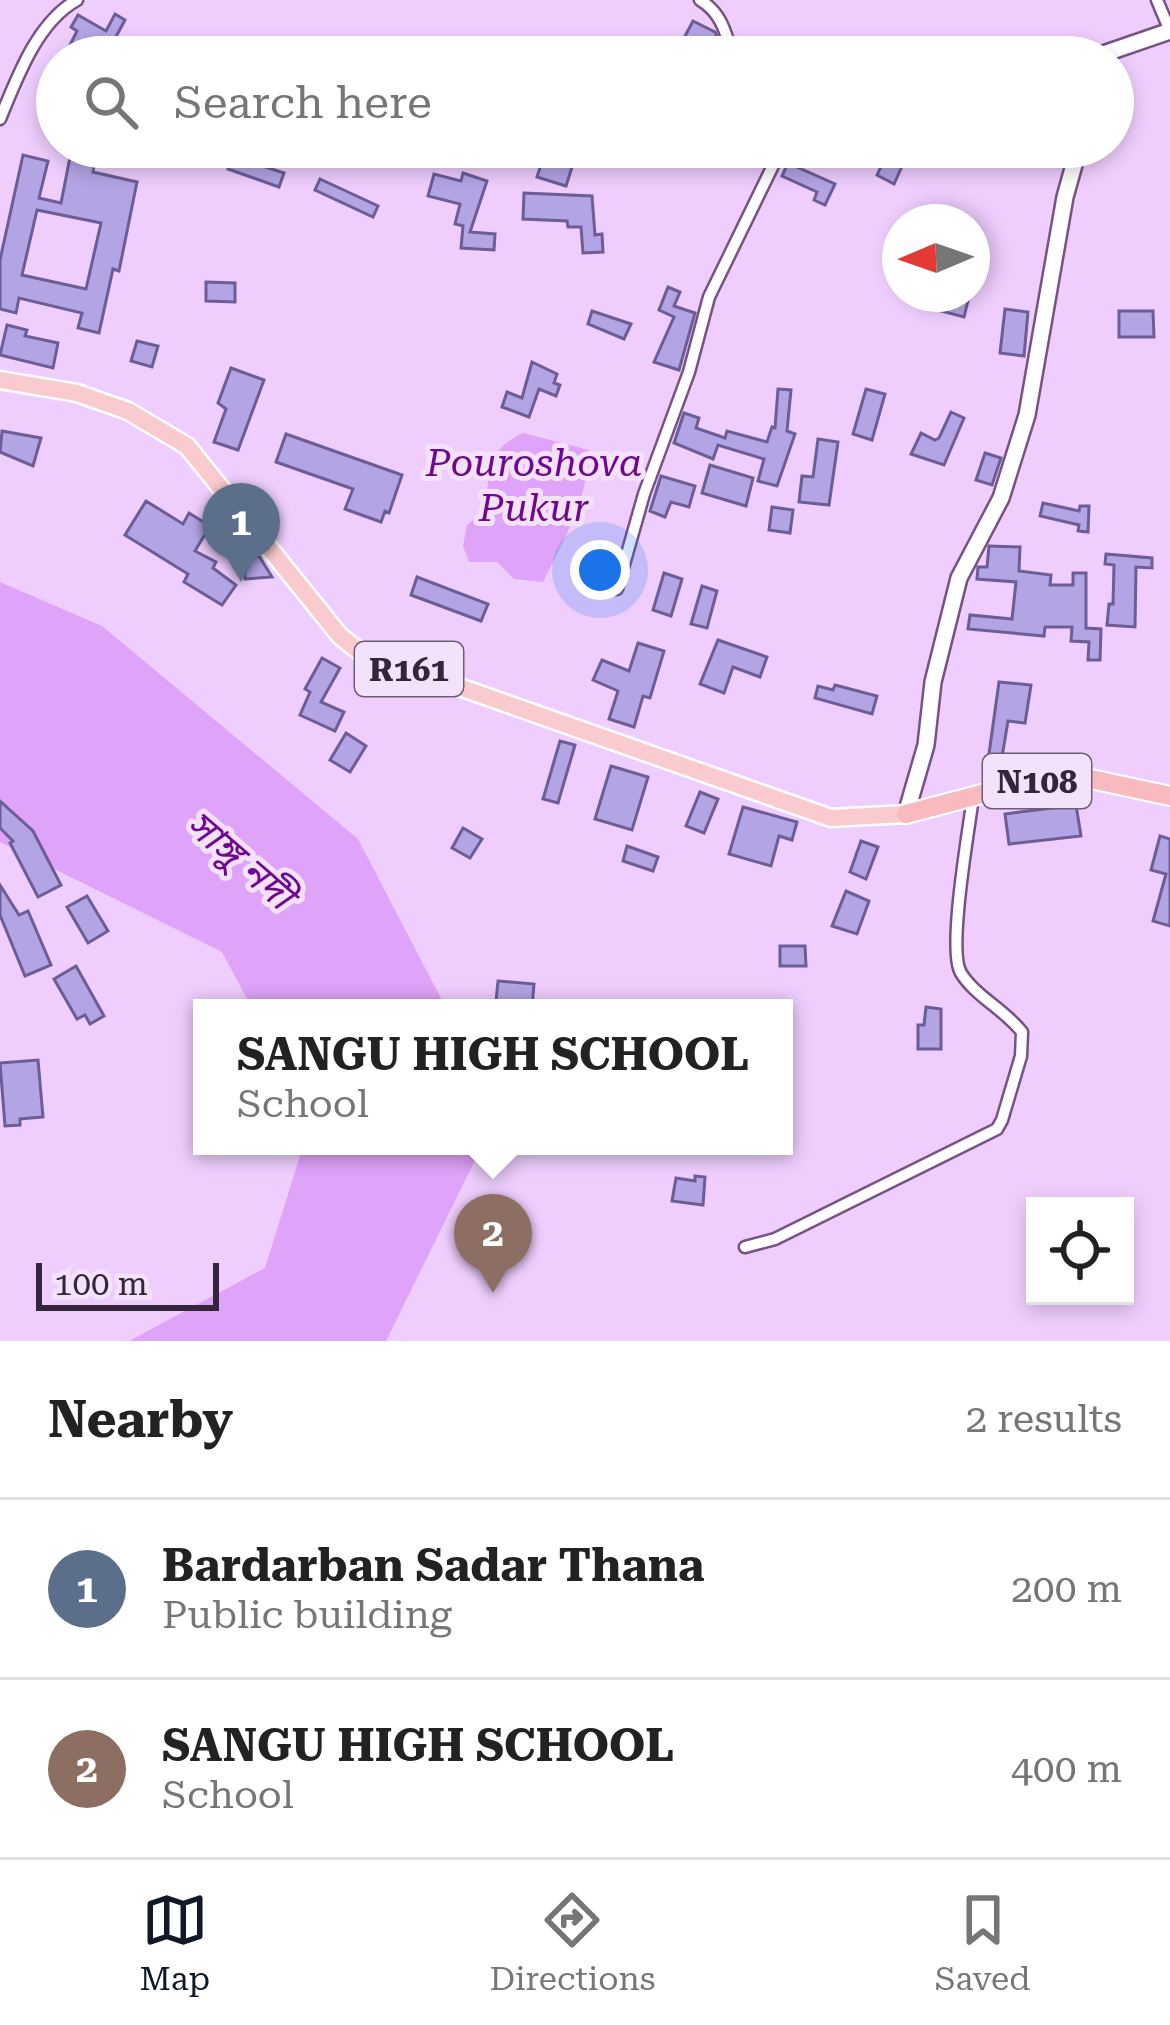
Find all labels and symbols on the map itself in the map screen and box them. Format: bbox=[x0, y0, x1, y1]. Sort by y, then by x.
north arrow bbox=[882, 204, 990, 312]
water label: Pouroshova Pukur bbox=[425, 440, 642, 531]
pin: 1 bbox=[202, 483, 280, 582]
your location bbox=[570, 540, 630, 600]
road number: R161 bbox=[355, 642, 463, 696]
road number: N108 bbox=[983, 754, 1091, 808]
water label: সাঙ্গু নদী bbox=[177, 801, 308, 923]
pin: 2 bbox=[454, 1194, 532, 1293]
scale bar bbox=[36, 1257, 219, 1310]

